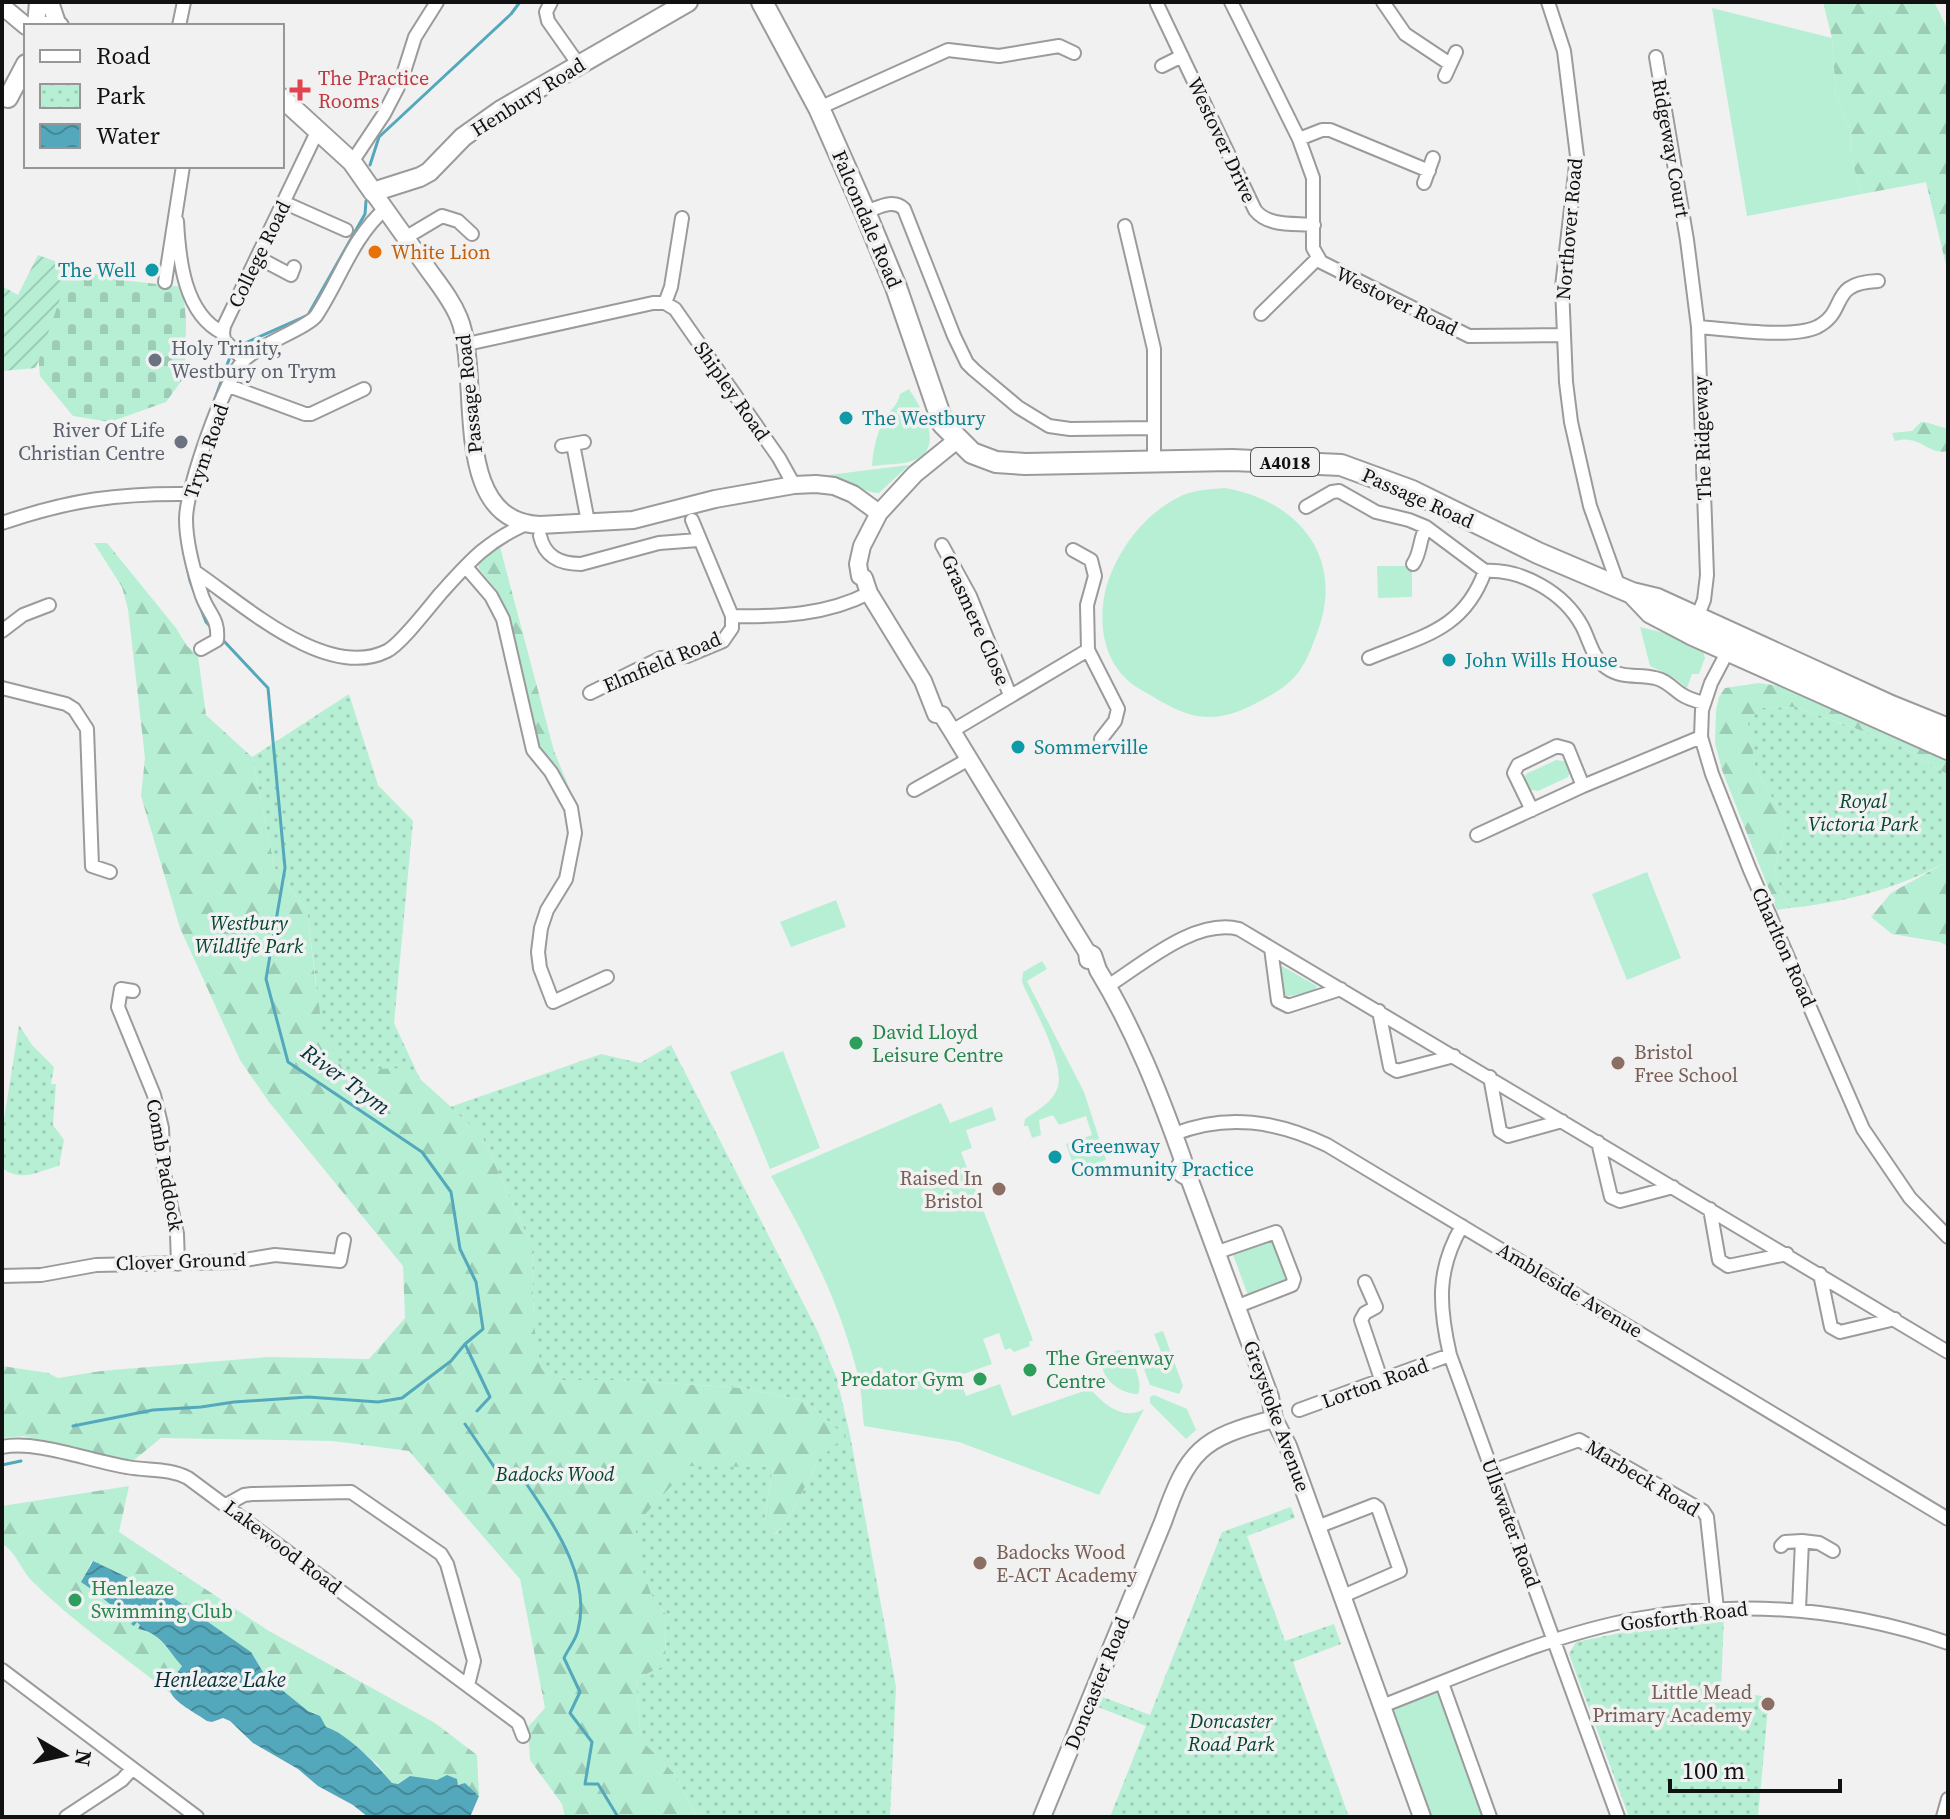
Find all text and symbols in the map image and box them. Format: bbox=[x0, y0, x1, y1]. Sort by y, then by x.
legend bbox=[24, 24, 284, 168]
text: Road bbox=[96, 39, 151, 72]
street label: Henbury Road bbox=[466, 50, 591, 143]
place label: The Practice Rooms bbox=[318, 64, 429, 115]
street label: Westover Drive bbox=[1181, 73, 1263, 207]
street label: Ridgeway Court bbox=[1645, 76, 1697, 220]
text: Park bbox=[96, 79, 146, 112]
marker: The Practice Rooms bbox=[289, 79, 311, 101]
text: Water bbox=[96, 119, 160, 152]
street label: Falcondale Road bbox=[825, 146, 909, 293]
street label: Northover Road bbox=[1549, 156, 1589, 301]
street label: College Road bbox=[221, 195, 297, 312]
place label: White Lion bbox=[391, 238, 491, 266]
marker: White Lion bbox=[366, 243, 384, 261]
place label: The Well bbox=[58, 256, 136, 284]
street label: Westover Road bbox=[1331, 259, 1463, 343]
marker: The Well bbox=[143, 261, 161, 279]
street label: Passage Road bbox=[449, 332, 489, 455]
place label: Holy Trinity, Westbury on Trym bbox=[171, 334, 337, 385]
street label: Shipley Road bbox=[687, 336, 777, 447]
marker: Holy Trinity, Westbury on Trym bbox=[146, 351, 164, 369]
street label: The Ridgeway bbox=[1686, 375, 1718, 501]
street label: Trym Road bbox=[177, 399, 235, 502]
place label: The Westbury bbox=[862, 404, 986, 432]
marker: The Westbury bbox=[837, 409, 855, 427]
place label: River Of Life Christian Centre bbox=[18, 416, 165, 467]
marker: River Of Life Christian Centre bbox=[172, 433, 190, 451]
road number: A4018 bbox=[1251, 448, 1319, 476]
street label: Passage Road bbox=[1358, 461, 1479, 535]
street label: Grasmere Close bbox=[935, 550, 1017, 690]
street label: Elmfield Road bbox=[599, 624, 726, 699]
place label: John Wills House bbox=[1464, 646, 1618, 674]
marker: John Wills House bbox=[1440, 651, 1458, 669]
place label: Sommerville bbox=[1034, 733, 1148, 761]
marker: Sommerville bbox=[1009, 738, 1027, 756]
park label: Royal Victoria Park bbox=[1808, 787, 1919, 838]
street label: Charlton Road bbox=[1745, 883, 1823, 1012]
park label: Westbury Wildlife Park bbox=[195, 909, 304, 960]
place label: David Lloyd Leisure Centre bbox=[872, 1018, 1003, 1069]
marker: David Lloyd Leisure Centre bbox=[847, 1034, 865, 1052]
water label: River Trym bbox=[295, 1036, 397, 1121]
place label: Bristol Free School bbox=[1634, 1038, 1738, 1089]
marker: Bristol Free School bbox=[1609, 1054, 1627, 1072]
street label: Comb Paddock bbox=[140, 1097, 190, 1233]
place label: Greenway Community Practice bbox=[1071, 1132, 1254, 1183]
marker: Greenway Community Practice bbox=[1046, 1148, 1064, 1166]
place label: Raised In Bristol bbox=[899, 1164, 983, 1215]
marker: Raised In Bristol bbox=[990, 1180, 1008, 1198]
street label: Ambleside Avenue bbox=[1492, 1235, 1648, 1345]
street label: Clover Ground bbox=[115, 1245, 247, 1277]
street label: Greystoke Avenue bbox=[1237, 1337, 1317, 1495]
place label: The Greenway Centre bbox=[1046, 1344, 1175, 1395]
street label: Lorton Road bbox=[1318, 1351, 1433, 1415]
marker: The Greenway Centre bbox=[1021, 1361, 1039, 1379]
place label: Predator Gym bbox=[840, 1365, 964, 1393]
marker: Predator Gym bbox=[971, 1370, 989, 1388]
street label: Marbeck Road bbox=[1581, 1433, 1706, 1523]
street label: Ullswater Road bbox=[1475, 1455, 1548, 1592]
park label: Badocks Wood bbox=[495, 1460, 615, 1488]
street label: Lakewood Road bbox=[218, 1493, 348, 1601]
place label: Badocks Wood E-ACT Academy bbox=[996, 1538, 1138, 1589]
marker: Badocks Wood E-ACT Academy bbox=[971, 1554, 989, 1572]
place label: Henleaze Swimming Club bbox=[91, 1574, 233, 1625]
marker: Henleaze Swimming Club bbox=[66, 1591, 84, 1609]
street label: Gosforth Road bbox=[1619, 1594, 1750, 1638]
street label: Doncaster Road bbox=[1058, 1612, 1137, 1754]
water label: Henleaze Lake bbox=[153, 1664, 286, 1694]
place label: Little Mead Primary Academy bbox=[1592, 1678, 1753, 1729]
marker: Little Mead Primary Academy bbox=[1759, 1695, 1777, 1713]
park label: Doncaster Road Park bbox=[1187, 1707, 1275, 1758]
north arrow bbox=[24, 1715, 104, 1795]
scale bar bbox=[1670, 1743, 1840, 1793]
text: N bbox=[68, 1748, 100, 1768]
text: 100 m bbox=[1682, 1754, 1745, 1787]

